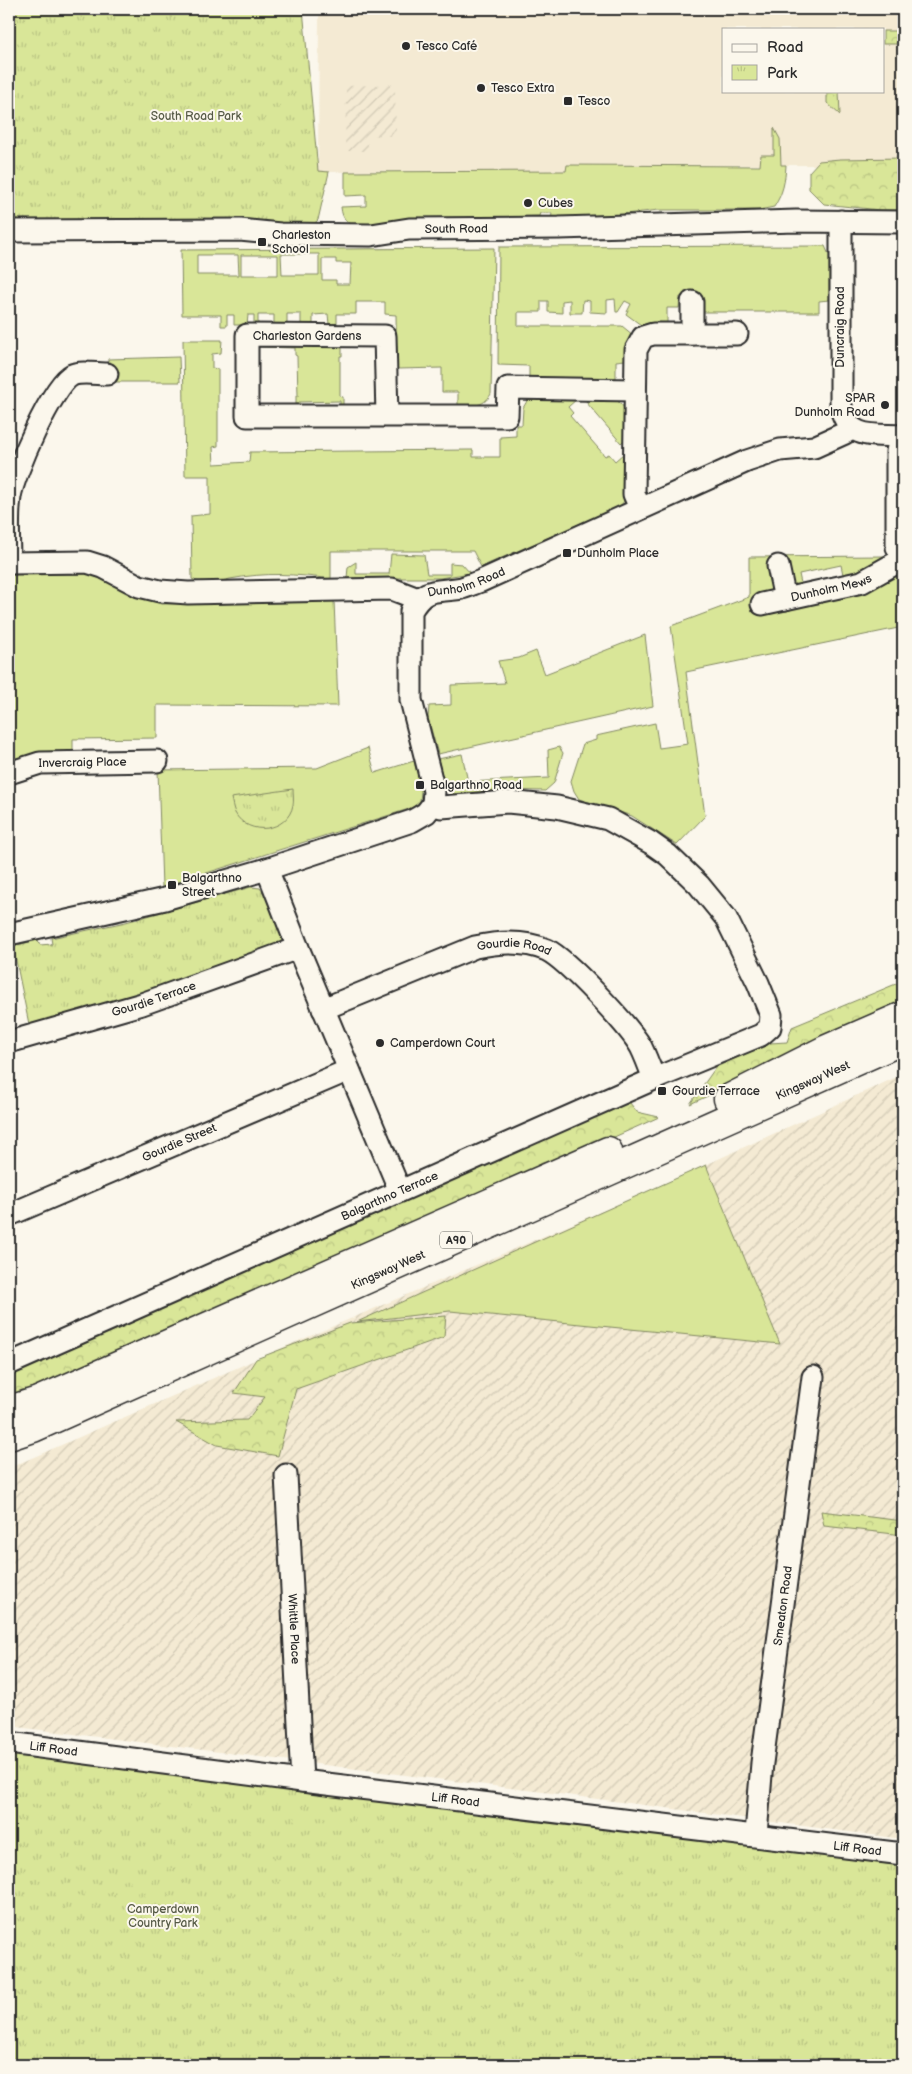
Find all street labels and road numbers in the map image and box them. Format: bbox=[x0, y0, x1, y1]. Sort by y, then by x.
street label: South Road bbox=[425, 221, 488, 236]
street label: Duncraig Road bbox=[833, 286, 848, 368]
street label: Charleston Gardens bbox=[253, 329, 361, 344]
street label: Dunholm Road bbox=[426, 564, 508, 600]
street label: Dunholm Mews bbox=[789, 570, 875, 605]
street label: Invercraig Place bbox=[38, 754, 127, 771]
street label: Gourdie Road bbox=[476, 935, 554, 959]
street label: Gourdie Terrace bbox=[110, 978, 198, 1020]
street label: Kingsway West bbox=[773, 1057, 852, 1103]
street label: Gourdie Street bbox=[140, 1120, 219, 1165]
street label: Balgarthno Terrace bbox=[339, 1168, 440, 1224]
road number: A90 bbox=[440, 1232, 472, 1248]
street label: Kingsway West bbox=[349, 1247, 428, 1293]
street label: Smeaton Road bbox=[770, 1565, 796, 1646]
street label: Whittle Place bbox=[285, 1593, 303, 1665]
street label: Liff Road bbox=[29, 1738, 79, 1759]
street label: Liff Road bbox=[430, 1789, 481, 1810]
street label: Liff Road bbox=[832, 1838, 883, 1859]

